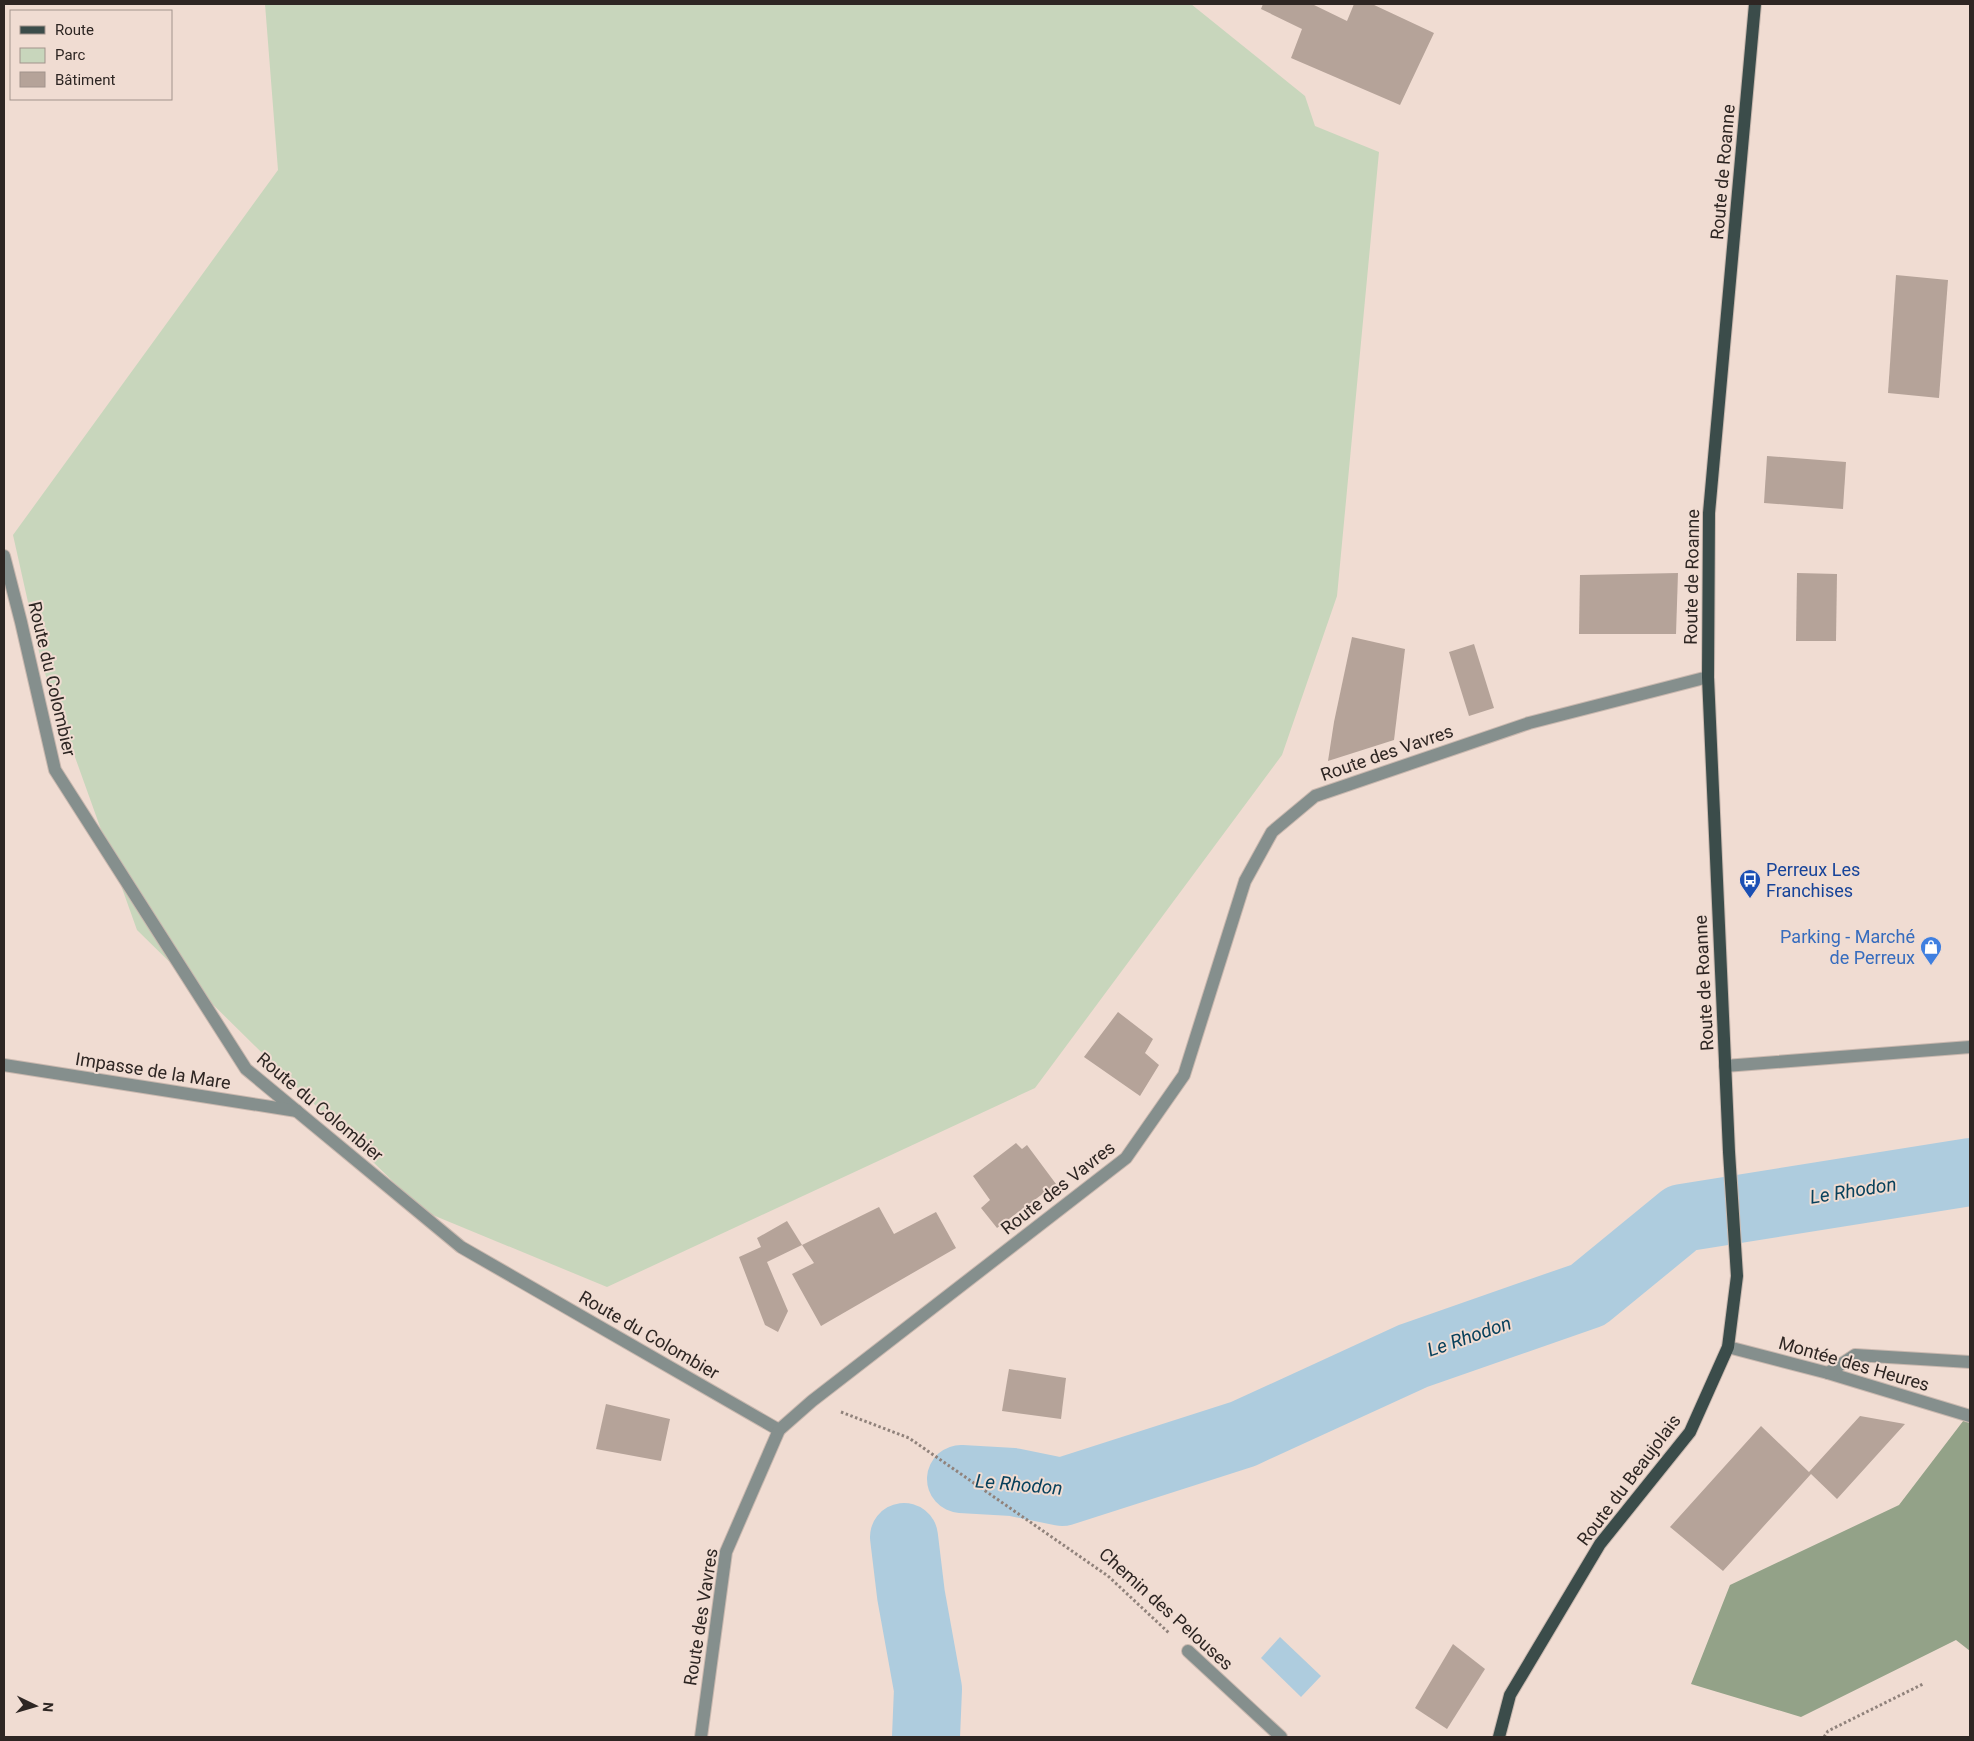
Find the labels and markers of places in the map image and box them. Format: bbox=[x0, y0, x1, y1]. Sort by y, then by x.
place label: Perreux Les Franchises bbox=[1766, 859, 1860, 901]
bus stop icon: Perreux Les Franchises bbox=[1738, 868, 1762, 899]
place label: Parking - Marché de Perreux bbox=[1780, 926, 1915, 968]
shop icon: Parking - Marché de Perreux bbox=[1919, 935, 1943, 966]

